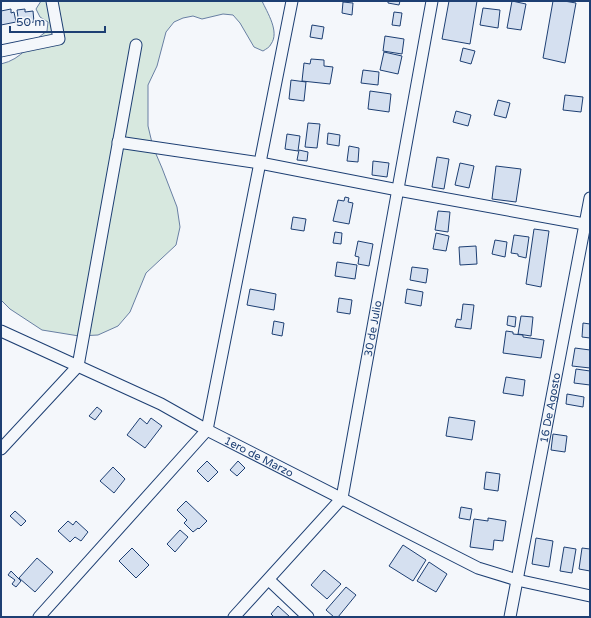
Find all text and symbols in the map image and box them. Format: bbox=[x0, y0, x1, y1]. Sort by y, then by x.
scale bar bbox=[10, 8, 105, 34]
text: 50 m bbox=[16, 15, 45, 29]
street label: 30 de Julio bbox=[362, 299, 385, 358]
street label: 16 De Agosto bbox=[537, 371, 564, 444]
street label: 1ero de Marzo bbox=[222, 434, 296, 480]

